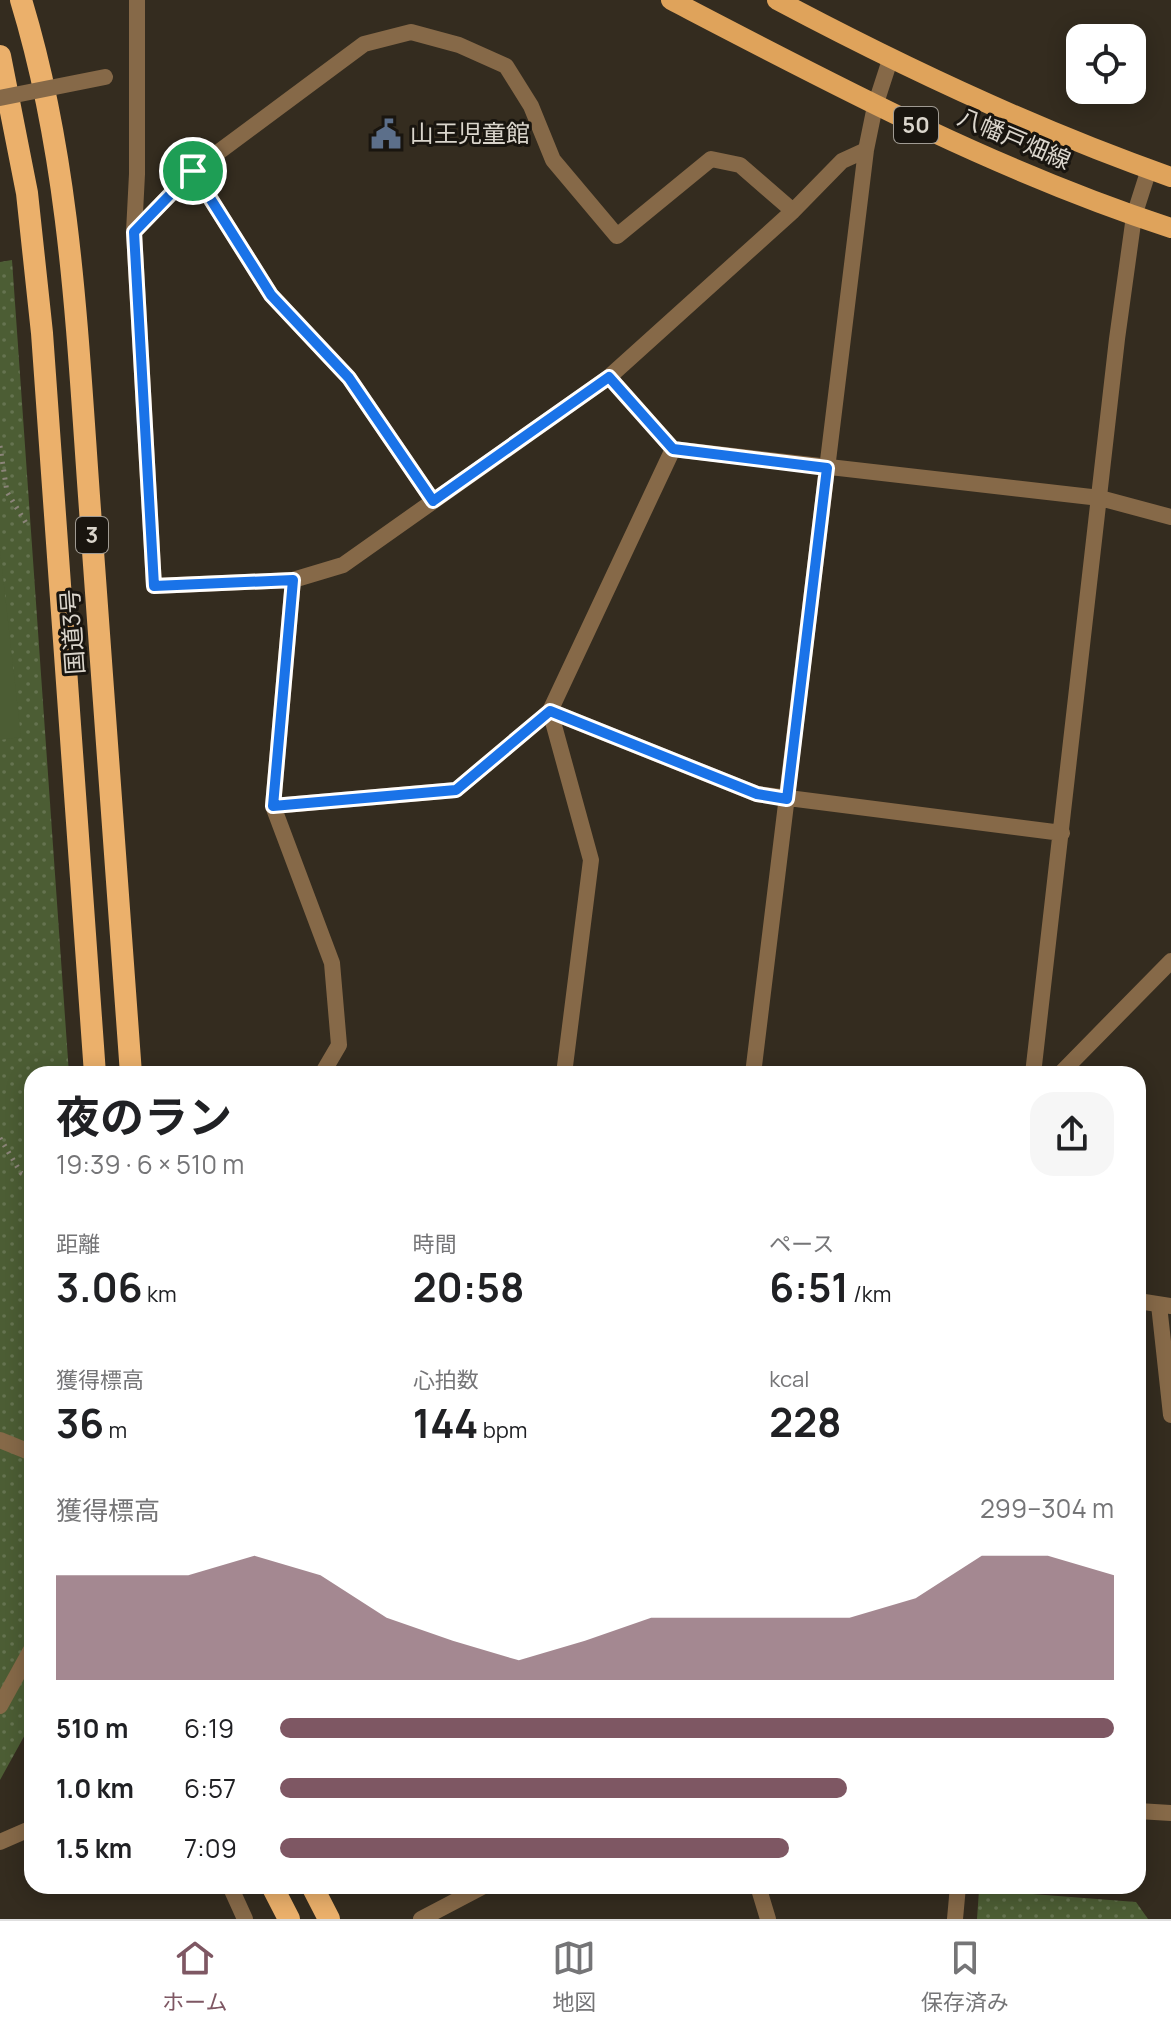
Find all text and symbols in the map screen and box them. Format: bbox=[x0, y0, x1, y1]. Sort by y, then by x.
map controls bbox=[1066, 24, 1146, 104]
button: locate bbox=[1066, 24, 1146, 104]
street label: 八幡戸畑線 bbox=[953, 99, 1076, 176]
road number: 50 bbox=[894, 107, 938, 143]
place label: 山王児童館 bbox=[410, 116, 530, 149]
public building icon: 山王児童館 bbox=[369, 117, 403, 151]
pin bbox=[159, 137, 227, 205]
icon: arrive bbox=[171, 149, 215, 193]
road number: 3 bbox=[76, 517, 108, 553]
street label: 国道3号 bbox=[52, 588, 91, 676]
text: 夜のラン bbox=[56, 1086, 232, 1146]
button: share bbox=[1030, 1092, 1114, 1176]
text: 19:39 · 6 × 510 m bbox=[56, 1146, 244, 1182]
text: 距離 bbox=[56, 1229, 100, 1259]
text: 時間 bbox=[413, 1229, 457, 1259]
text: ペース bbox=[769, 1229, 834, 1259]
text: 3.06 bbox=[56, 1259, 143, 1314]
text: 20:58 bbox=[413, 1259, 524, 1314]
text: 6:51 bbox=[769, 1259, 849, 1314]
text: km bbox=[143, 1279, 177, 1309]
text: /km bbox=[849, 1279, 891, 1309]
text: kcal bbox=[769, 1364, 809, 1394]
text: 獲得標高 bbox=[56, 1365, 144, 1395]
text: 心拍数 bbox=[413, 1365, 479, 1395]
text: 228 bbox=[769, 1394, 841, 1449]
text: 36 bbox=[56, 1395, 104, 1450]
text: 144 bbox=[413, 1395, 478, 1450]
text: m bbox=[104, 1415, 127, 1445]
text: bpm bbox=[478, 1415, 527, 1445]
text: 299–304 m bbox=[980, 1490, 1114, 1526]
text: 獲得標高 bbox=[56, 1492, 160, 1528]
text: 510 m bbox=[56, 1710, 128, 1746]
text: 6:19 bbox=[184, 1710, 234, 1746]
text: 1.0 km bbox=[56, 1770, 134, 1806]
text: 6:57 bbox=[184, 1770, 236, 1806]
text: 1.5 km bbox=[56, 1830, 132, 1866]
text: 7:09 bbox=[184, 1830, 237, 1866]
tab: ホーム bbox=[162, 1936, 228, 2017]
tab: 地図 bbox=[552, 1936, 596, 2017]
tab: 保存済み bbox=[921, 1936, 1009, 2017]

